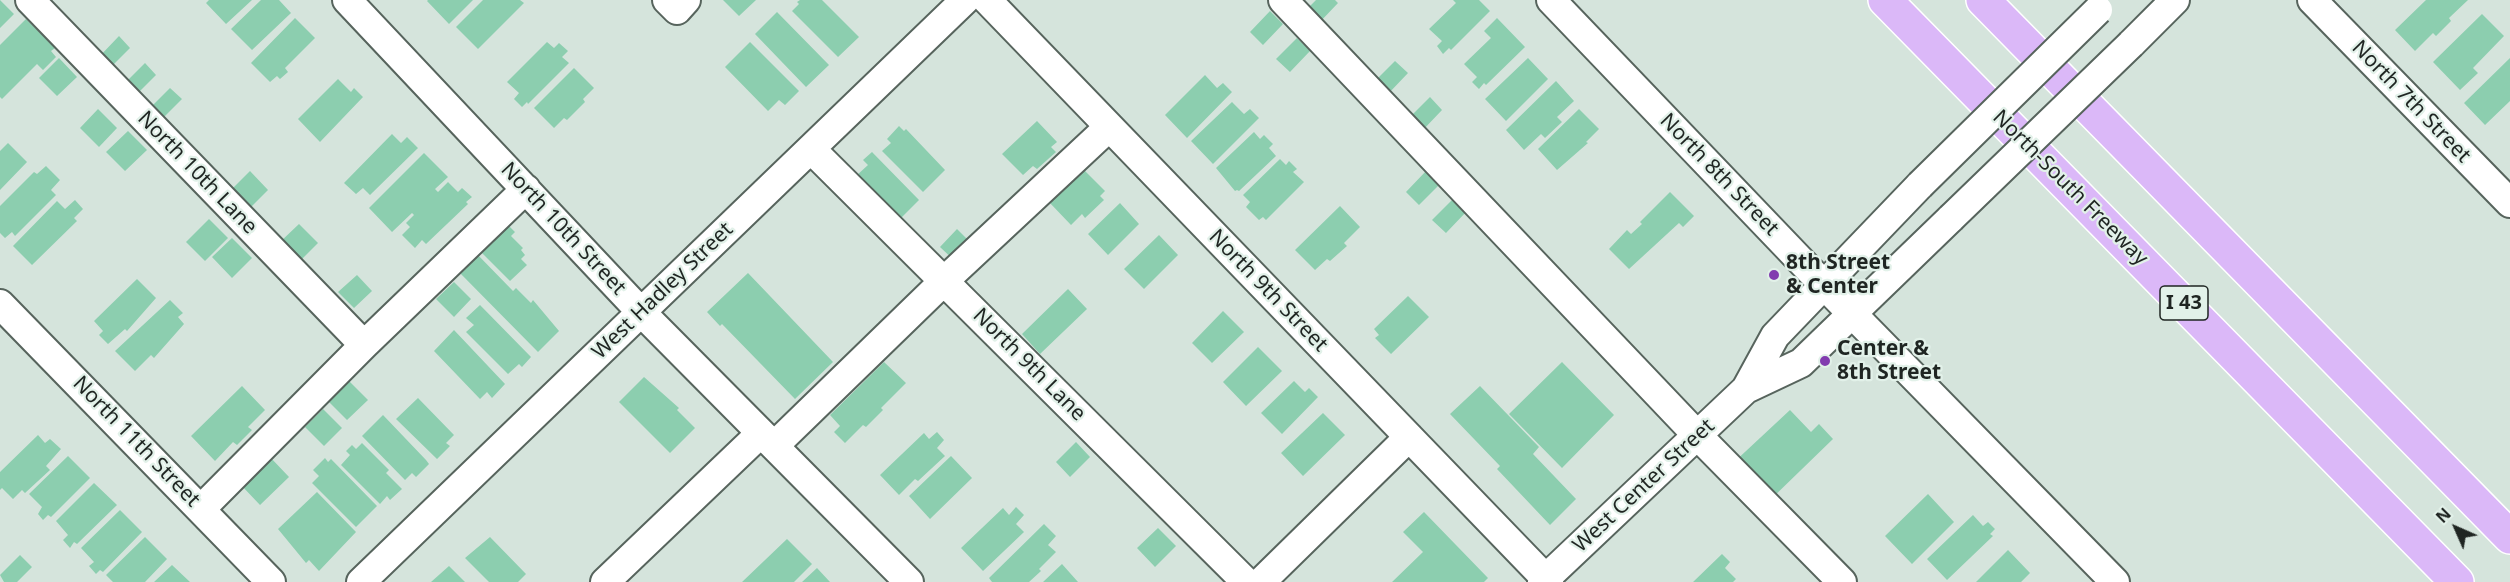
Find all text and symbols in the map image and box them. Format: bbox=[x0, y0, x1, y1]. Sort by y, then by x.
street label: North 7th Street bbox=[2346, 36, 2476, 168]
street label: North-South Freeway bbox=[1987, 105, 2153, 271]
street label: North 10th Lane bbox=[132, 106, 262, 240]
street label: North 8th Street bbox=[1654, 109, 1784, 241]
street label: North 10th Street bbox=[495, 157, 631, 301]
street label: West Hadley Street bbox=[587, 217, 739, 365]
street label: North 9th Street bbox=[1203, 225, 1333, 357]
place label: 8th Street & Center bbox=[1786, 250, 1890, 300]
marker: 8th Street & Center bbox=[1767, 268, 1781, 282]
road number: I 43 bbox=[2160, 286, 2208, 320]
street label: North 9th Lane bbox=[967, 303, 1091, 427]
place label: Center & 8th Street bbox=[1837, 336, 1941, 386]
marker: Center & 8th Street bbox=[1818, 354, 1832, 368]
street label: North 11th Street bbox=[67, 371, 205, 513]
street label: West Center Street bbox=[1568, 414, 1720, 558]
north arrow bbox=[2426, 498, 2486, 558]
text: N bbox=[2431, 503, 2456, 528]

